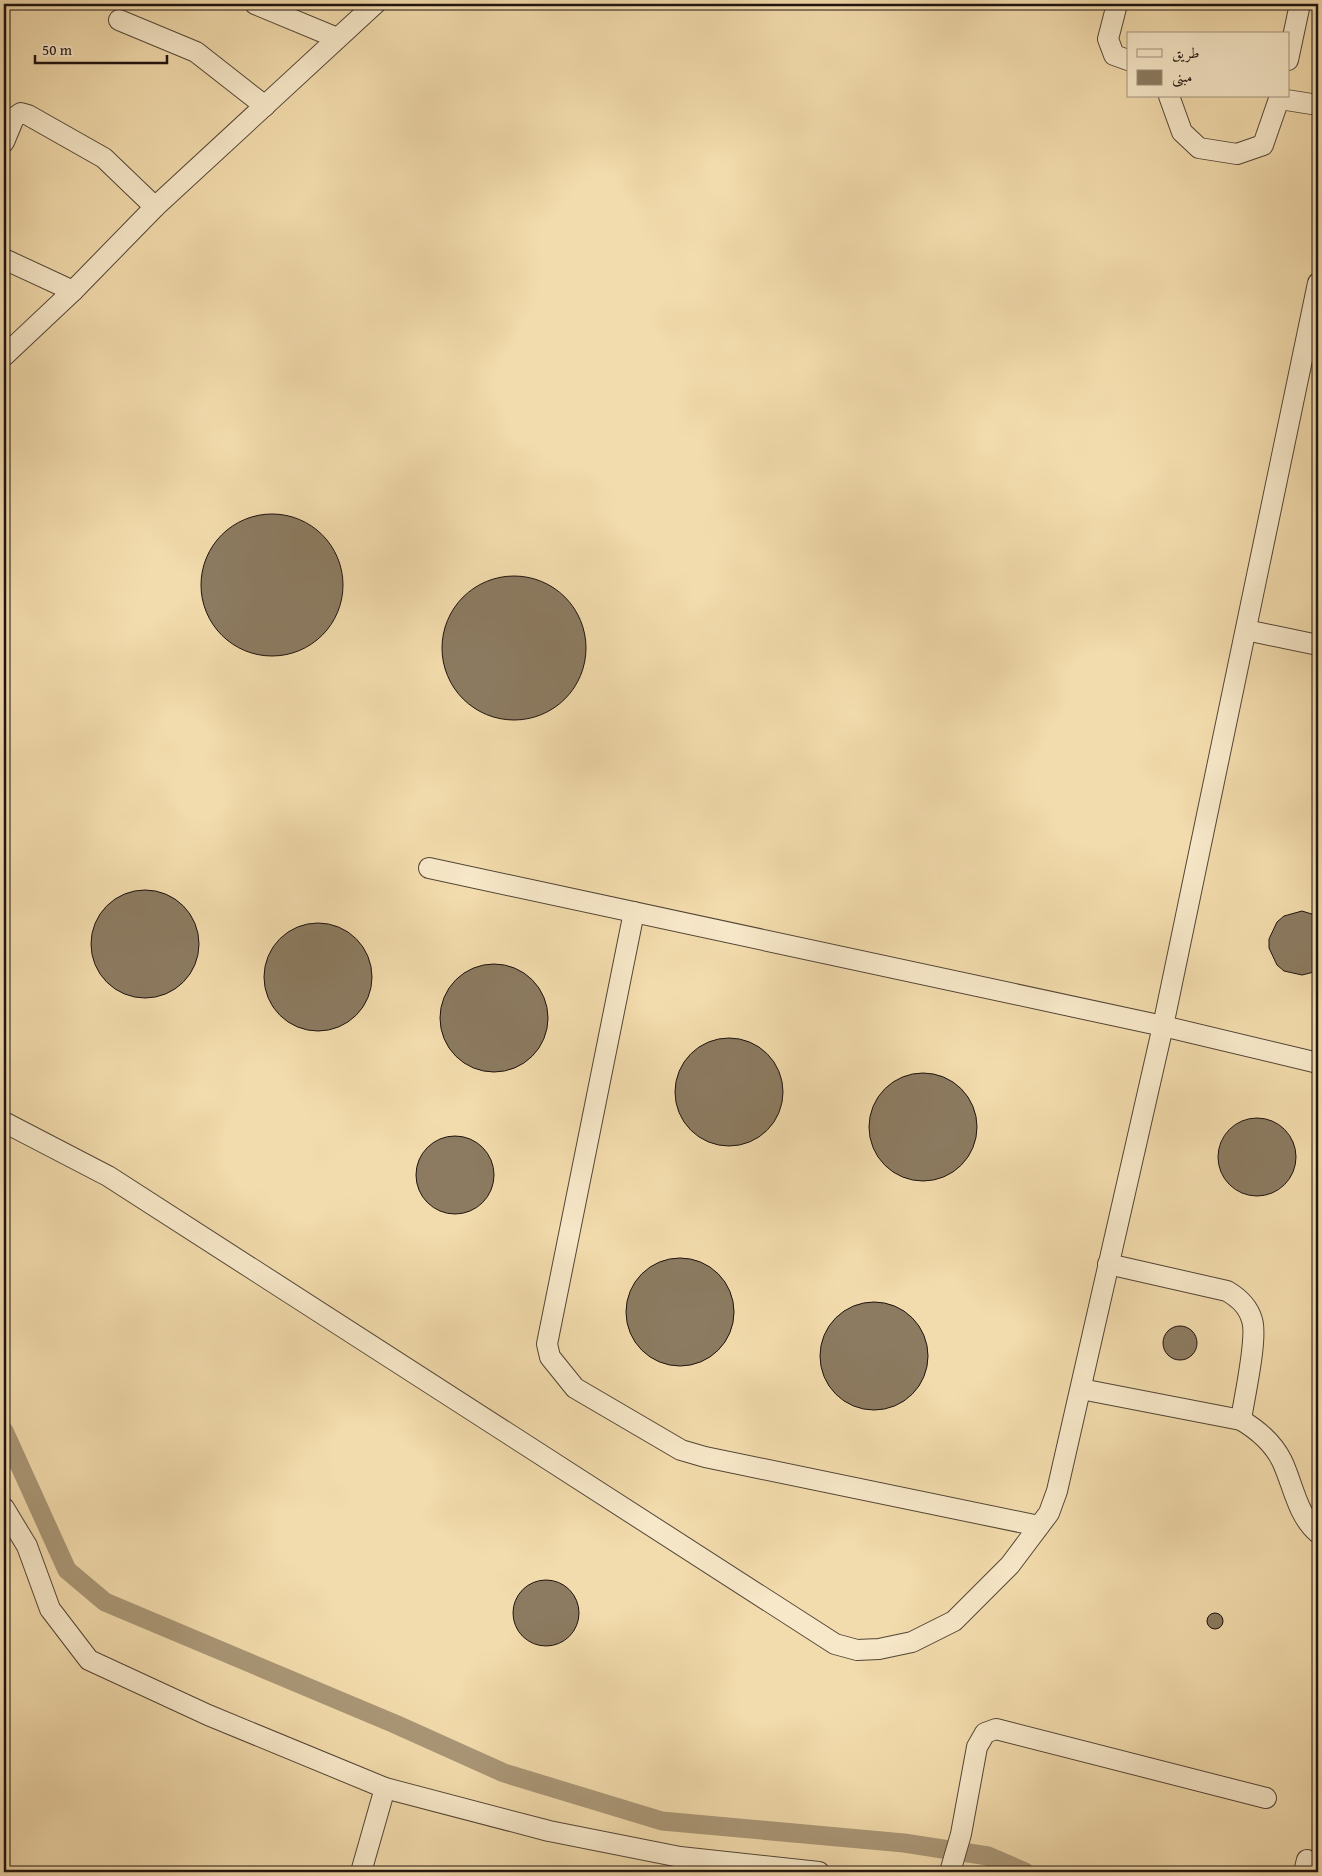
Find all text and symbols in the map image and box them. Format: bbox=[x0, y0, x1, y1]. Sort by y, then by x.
scale bar bbox=[35, 32, 168, 64]
legend bbox=[1127, 32, 1290, 98]
text: 50 m bbox=[42, 39, 73, 60]
text: طريق bbox=[1172, 42, 1199, 63]
text: مبنى bbox=[1172, 66, 1192, 88]

